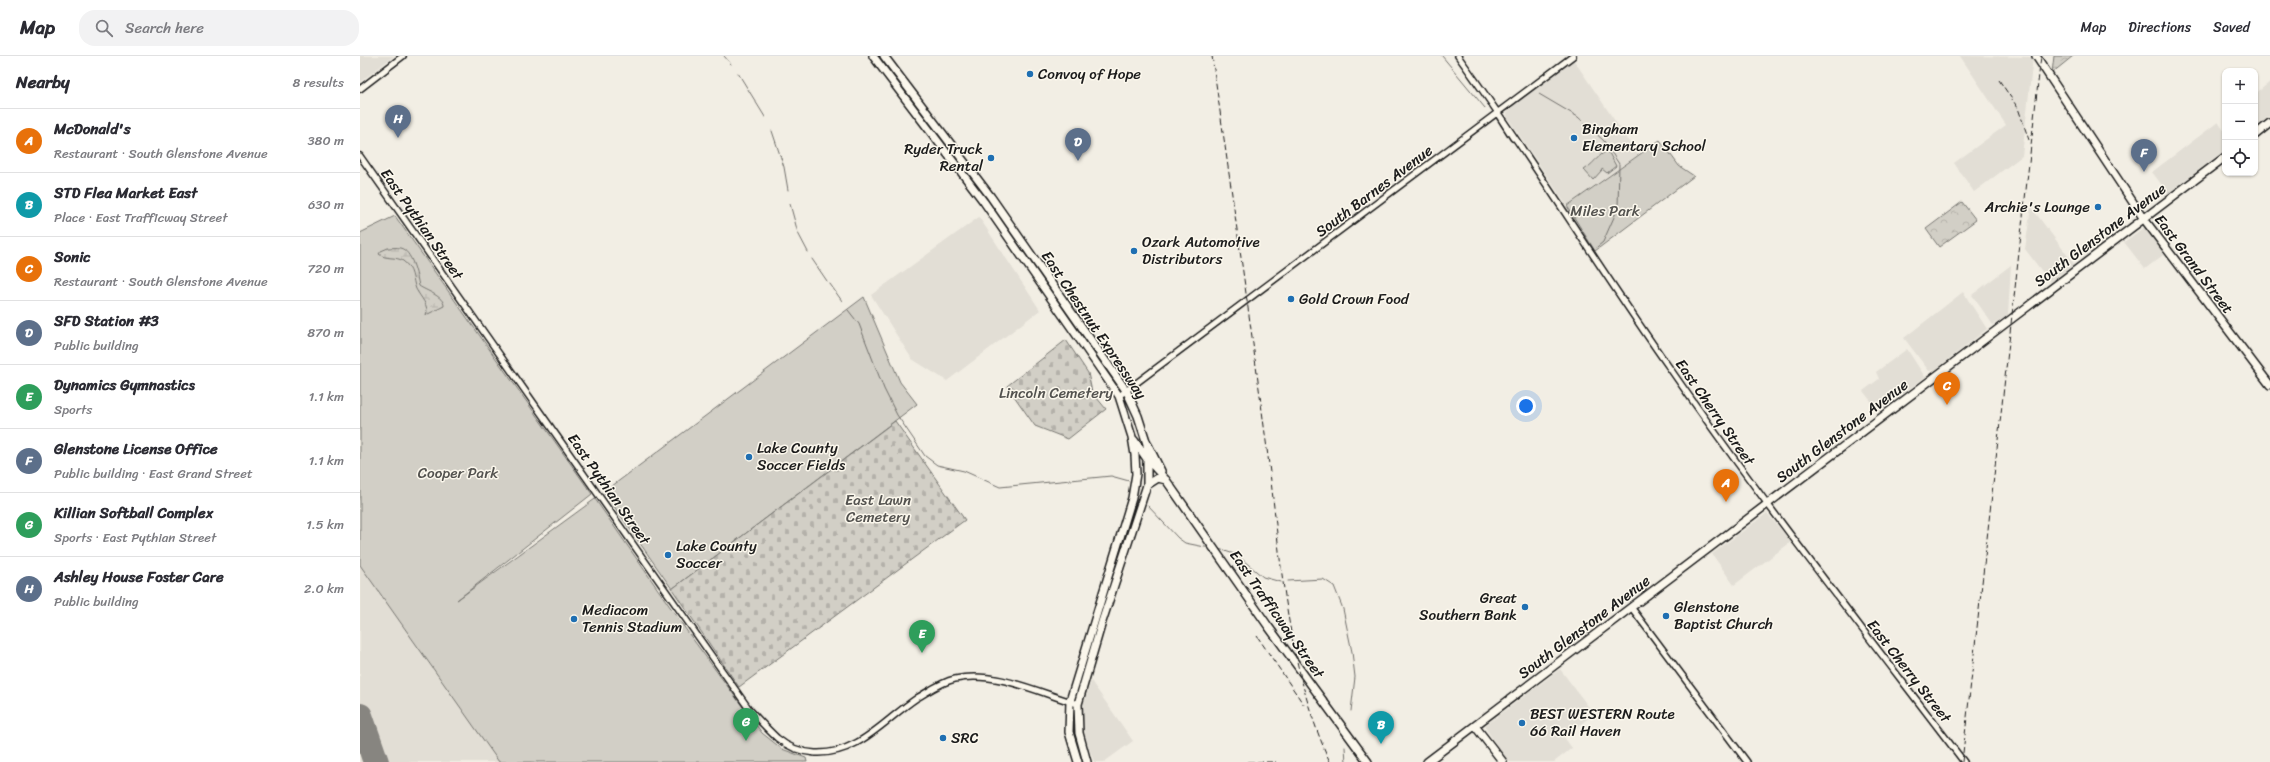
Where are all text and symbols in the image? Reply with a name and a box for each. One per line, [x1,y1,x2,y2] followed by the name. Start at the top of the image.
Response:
[79,10,359,46] search box
[20,11,55,44] text: Map
[125,15,204,41] text: Search here
[2080,15,2106,40] text: Map
[2128,15,2191,40] text: Directions
[2213,15,2250,40] text: Saved
[93,17,115,39] icon: search
[1038,61,1141,87] place label: Convoy of Hope
[16,67,70,97] text: Nearby
[2222,68,2258,176] map controls
[2222,68,2258,104] button: +
[1025,69,1035,79] marker: Convoy of Hope
[292,71,344,94] text: 8 results
[2222,104,2258,140] button: −
[385,105,411,138] pin: H
[54,116,131,142] text: McDonald's
[1582,116,1707,159] place label: Bingham Elementary School
[1065,128,1091,161] pin: D
[25,129,33,152] text: A
[307,129,344,152] text: 380 m
[1569,133,1579,143] marker: Bingham Elementary School
[904,136,984,179] place label: Ryder Truck Rental
[1310,138,1439,244] street label: South Barnes Avenue
[2131,139,2157,172] pin: F
[2222,140,2258,176] button: locate
[54,142,268,165] text: Restaurant · South Glenstone Avenue
[986,153,996,163] marker: Ryder Truck Rental
[374,163,471,286] street label: East Pythian Street
[2028,176,2172,294] street label: South Glenstone Avenue
[54,180,197,206] text: STD Flea Market East
[25,193,33,216] text: B
[308,193,344,216] text: 630 m
[1984,194,2090,220] place label: Archie's Lounge
[1570,198,1641,224] park label: Miles Park
[2093,202,2103,212] marker: Archie's Lounge
[54,206,228,229] text: Place · East Trafficway Street
[2148,208,2241,320] street label: East Grand Street
[1142,229,1260,272] place label: Ozark Automotive Distributors
[54,244,91,270] text: Sonic
[1034,245,1154,405] street label: East Chestnut Expressway
[1129,246,1139,256] marker: Ozark Automotive Distributors
[25,257,33,280] text: C
[307,257,344,280] text: 720 m
[54,270,268,293] text: Restaurant · South Glenstone Avenue
[1299,286,1410,312] place label: Gold Crown Food
[1286,294,1296,304] marker: Gold Crown Food
[54,308,159,334] text: SFD Station #3
[25,321,33,344] text: D
[307,321,344,344] text: 870 m
[54,334,139,357] text: Public building
[1668,353,1762,472] street label: East Cherry Street
[54,372,195,398] text: Dynamics Gymnastics
[1770,372,1914,490] street label: South Glenstone Avenue
[1934,372,1960,405] pin: C
[999,380,1113,406] park label: Lincoln Cemetery
[25,385,33,408] text: E
[309,385,344,408] text: 1.1 km
[1516,396,1536,416] your location
[54,398,92,421] text: Sports
[561,428,658,551] street label: East Pythian Street
[757,435,846,478] place label: Lake County Soccer Fields
[54,436,218,462] text: Glenstone License Office
[25,449,33,472] text: F
[309,449,344,472] text: 1.1 km
[744,452,754,462] marker: Lake County Soccer Fields
[418,460,499,486] park label: Cooper Park
[54,462,253,485] text: Public building · East Grand Street
[1713,469,1739,502] pin: A
[845,487,911,530] park label: East Lawn Cemetery
[54,500,213,526] text: Killian Softball Complex
[25,513,33,536] text: G
[306,513,344,536] text: 1.5 km
[54,526,216,549] text: Sports · East Pythian Street
[676,533,757,576] place label: Lake County Soccer
[1223,544,1332,685] street label: East Trafficway Street
[663,550,673,560] marker: Lake County Soccer
[54,564,224,590] text: Ashley House Foster Care
[1512,568,1656,686] street label: South Glenstone Avenue
[24,577,34,600] text: H
[304,577,344,600] text: 2.0 km
[1419,585,1517,628] place label: Great Southern Bank
[54,590,139,613] text: Public building
[1674,594,1773,637] place label: Glenstone Baptist Church
[582,597,682,640] place label: Mediacom Tennis Stadium
[1520,602,1530,612] marker: Great Southern Bank
[1661,611,1671,621] marker: Glenstone Baptist Church
[1860,613,1958,729] street label: East Cherry Street
[569,614,579,624] marker: Mediacom Tennis Stadium
[909,620,935,653] pin: E
[1530,701,1675,744] place label: BEST WESTERN Route 66 Rail Haven
[733,708,759,741] pin: G
[1368,711,1394,744] pin: B
[1517,718,1527,728] marker: BEST WESTERN Route 66 Rail Haven
[951,725,979,751] place label: SRC
[938,733,948,743] marker: SRC

